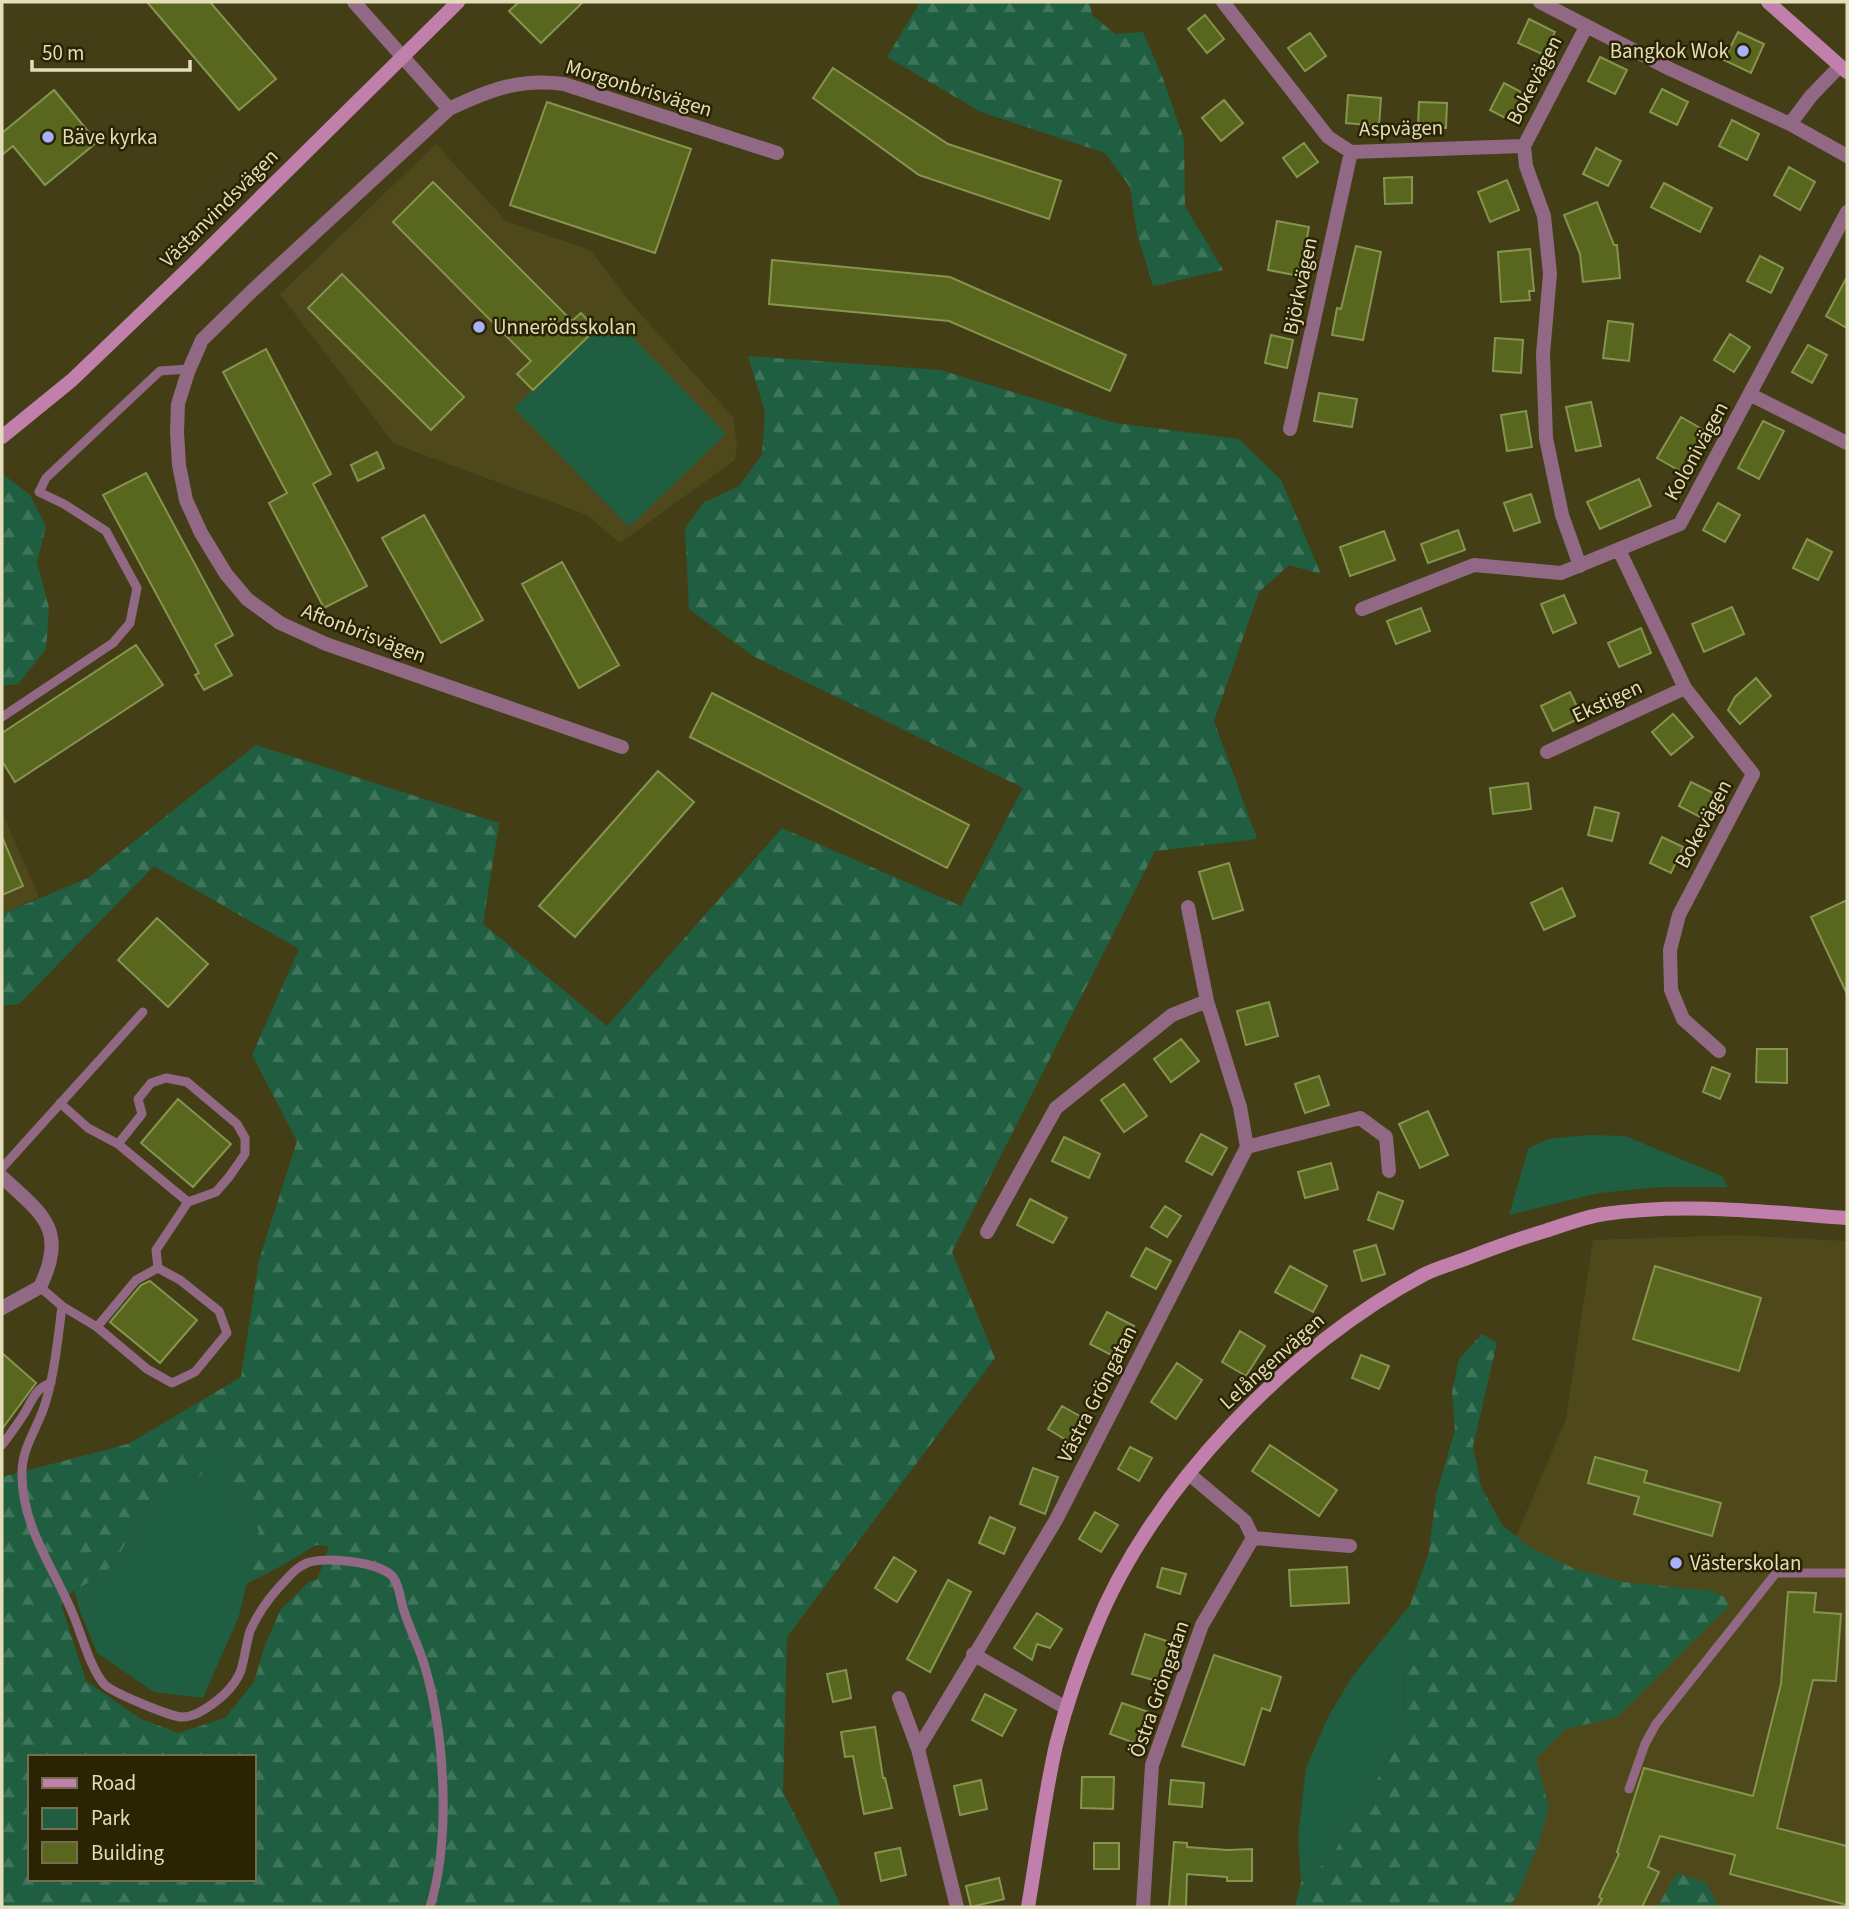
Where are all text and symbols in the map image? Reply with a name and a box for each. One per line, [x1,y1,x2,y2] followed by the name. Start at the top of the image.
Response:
[32,28,189,72] scale bar
[1499,30,1569,130] street label: Bokevägen
[1610,36,1730,66] place label: Bangkok Wok
[42,38,84,68] text: 50 m
[1735,43,1751,59] marker: Bangkok Wok
[562,51,716,125] street label: Morgonbrisvägen
[1359,112,1443,144] street label: Aspvägen
[62,122,158,152] place label: Bäve kyrka
[40,129,56,145] marker: Bäve kyrka
[153,142,285,274] street label: Västanvindsvägen
[1275,235,1325,337] street label: Björkvägen
[493,312,636,342] place label: Unnerödsskolan
[471,319,487,335] marker: Unnerödsskolan
[1656,396,1736,506] street label: Kolonivägen
[297,595,431,671] street label: Aftonbrisvägen
[1567,672,1647,730] street label: Ekstigen
[1667,774,1739,874] street label: Bokevägen
[1213,1306,1331,1416] street label: Lelångenvägen
[1050,1320,1144,1468] street label: Västra Gröngatan
[1690,1548,1801,1578] place label: Västerskolan
[1668,1555,1684,1571] marker: Västerskolan
[1122,1616,1196,1762] street label: Östra Gröngatan
[28,1755,256,1881] legend
[91,1768,136,1798] text: Road
[91,1803,131,1833] text: Park
[91,1838,165,1868] text: Building

